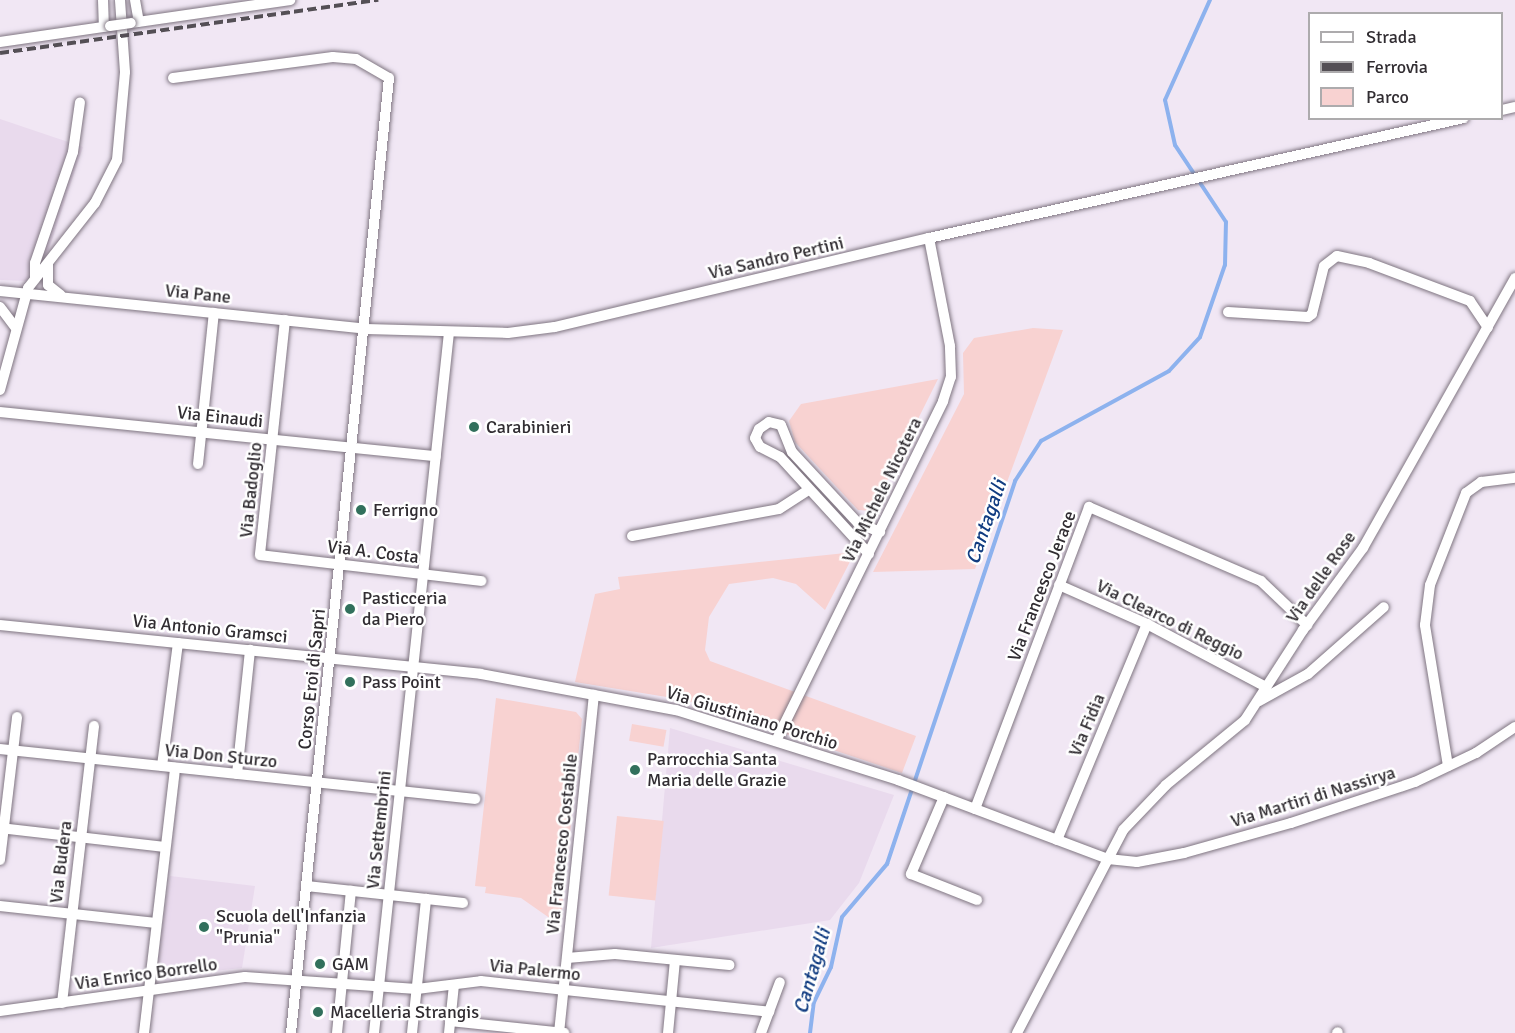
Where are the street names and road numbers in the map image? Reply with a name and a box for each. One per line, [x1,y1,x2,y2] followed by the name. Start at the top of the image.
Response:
[706,232,846,284] street label: Via Sandro Pertini
[164,280,232,308] street label: Via Pane
[176,402,264,432] street label: Via Einaudi
[838,414,926,566] street label: Via Michele Nicotera
[235,441,267,539] street label: Via Badoglio
[1003,508,1081,664] street label: Via Francesco Jerace
[1282,527,1360,627] street label: Via delle Rose
[326,536,420,568] street label: Via A. Costa
[1093,575,1247,665] street label: Via Clearco di Reggio
[294,608,330,750] street label: Corso Eroi di Sapri
[131,610,289,648] street label: Via Antonio Gramsci
[663,682,841,754] street label: Via Giustiniano Porchio
[1064,690,1110,760] street label: Via Fidia
[164,739,278,773] street label: Via Don Sturzo
[542,753,582,935] street label: Via Francesco Costabile
[1228,762,1398,832] street label: Via Martiri di Nassirya
[362,770,396,890] street label: Via Settembrini
[45,819,77,905] street label: Via Budera
[73,953,219,995] street label: Via Enrico Borrello
[488,954,582,986] street label: Via Palermo

